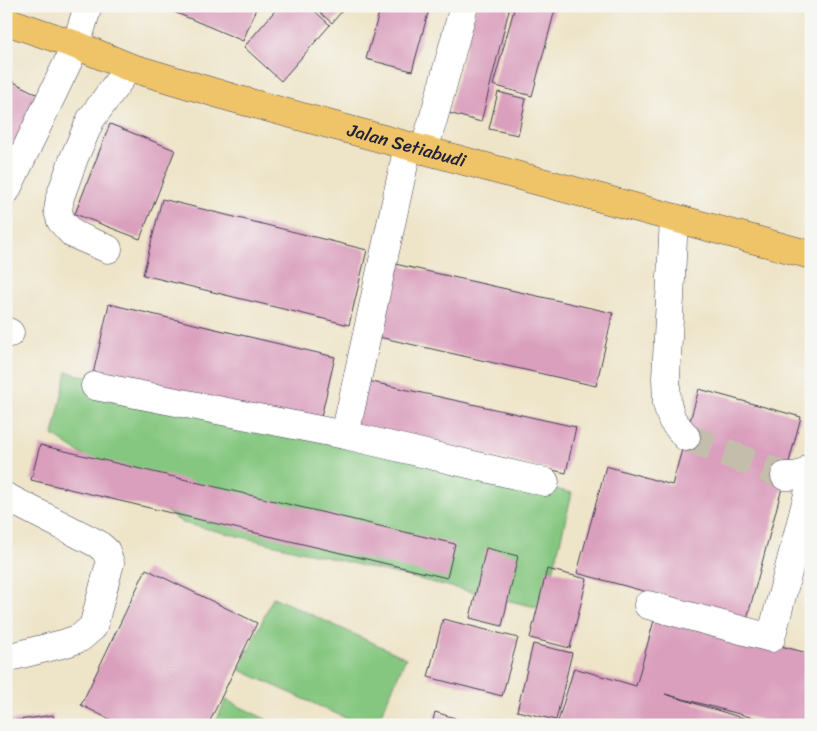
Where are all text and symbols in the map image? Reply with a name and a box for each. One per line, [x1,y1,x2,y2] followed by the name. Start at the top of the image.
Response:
[343,114,471,177] street label: Jalan Setiabudi

